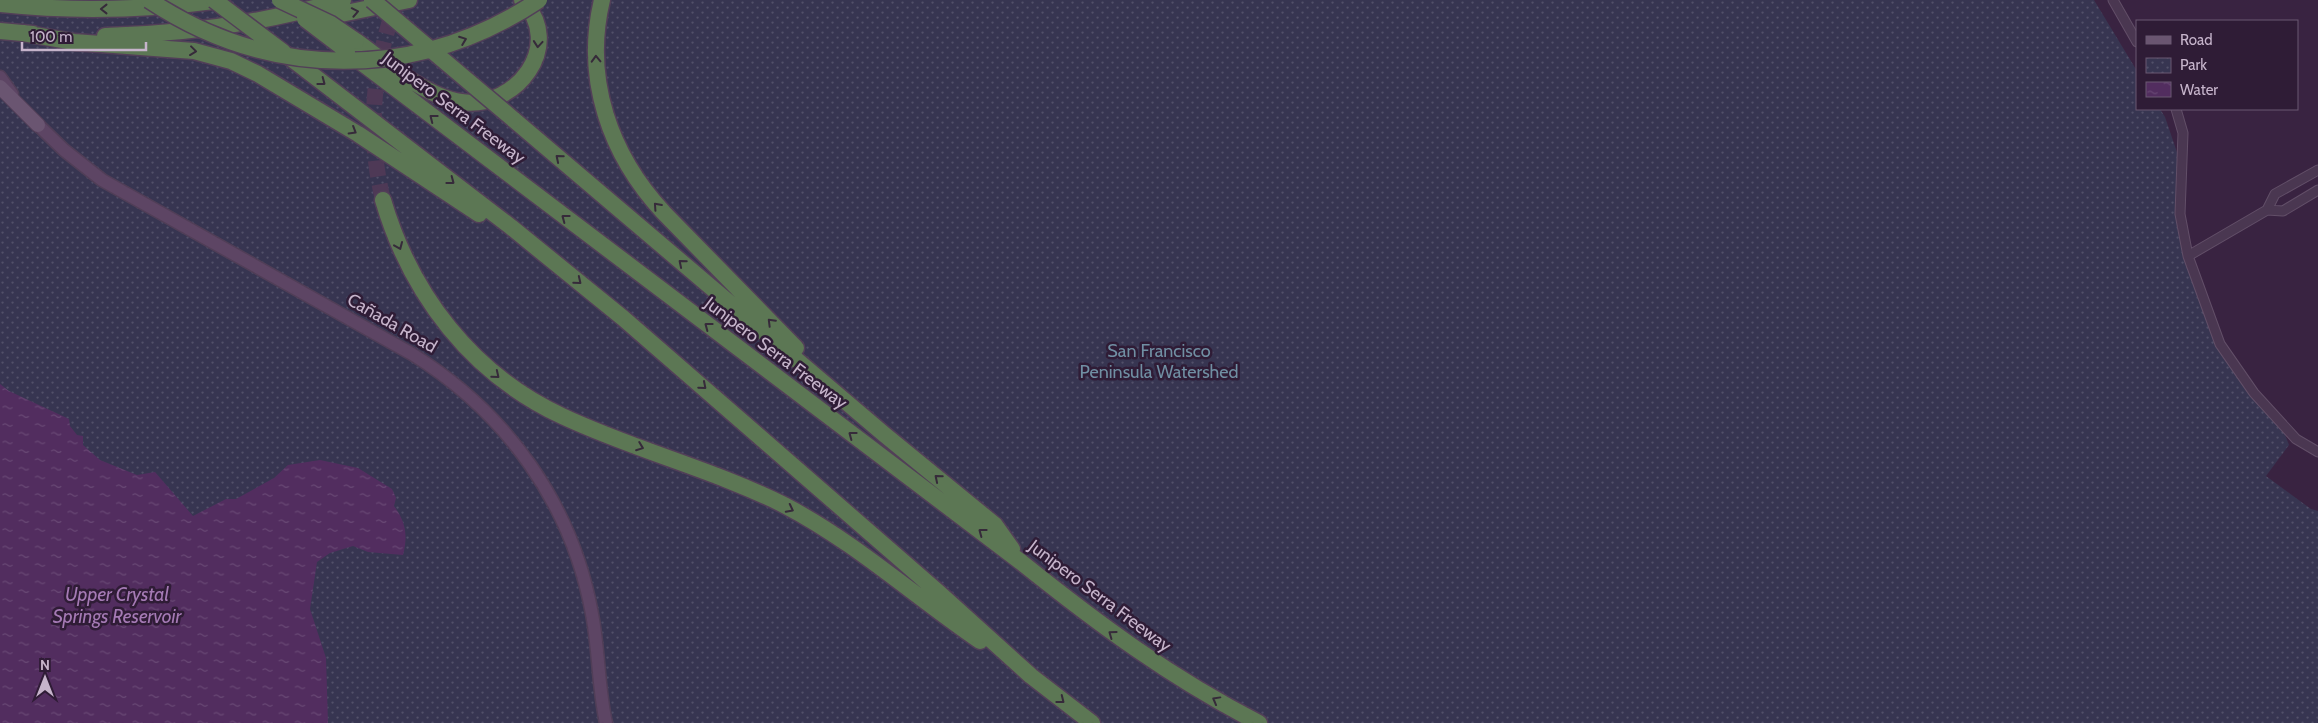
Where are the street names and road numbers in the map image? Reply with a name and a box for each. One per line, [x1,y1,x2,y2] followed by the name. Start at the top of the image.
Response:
[378,47,530,169] street label: Junipero Serra Freeway
[343,288,441,358] street label: Cañada Road
[700,292,852,414] street label: Junipero Serra Freeway
[1024,535,1176,657] street label: Junipero Serra Freeway

